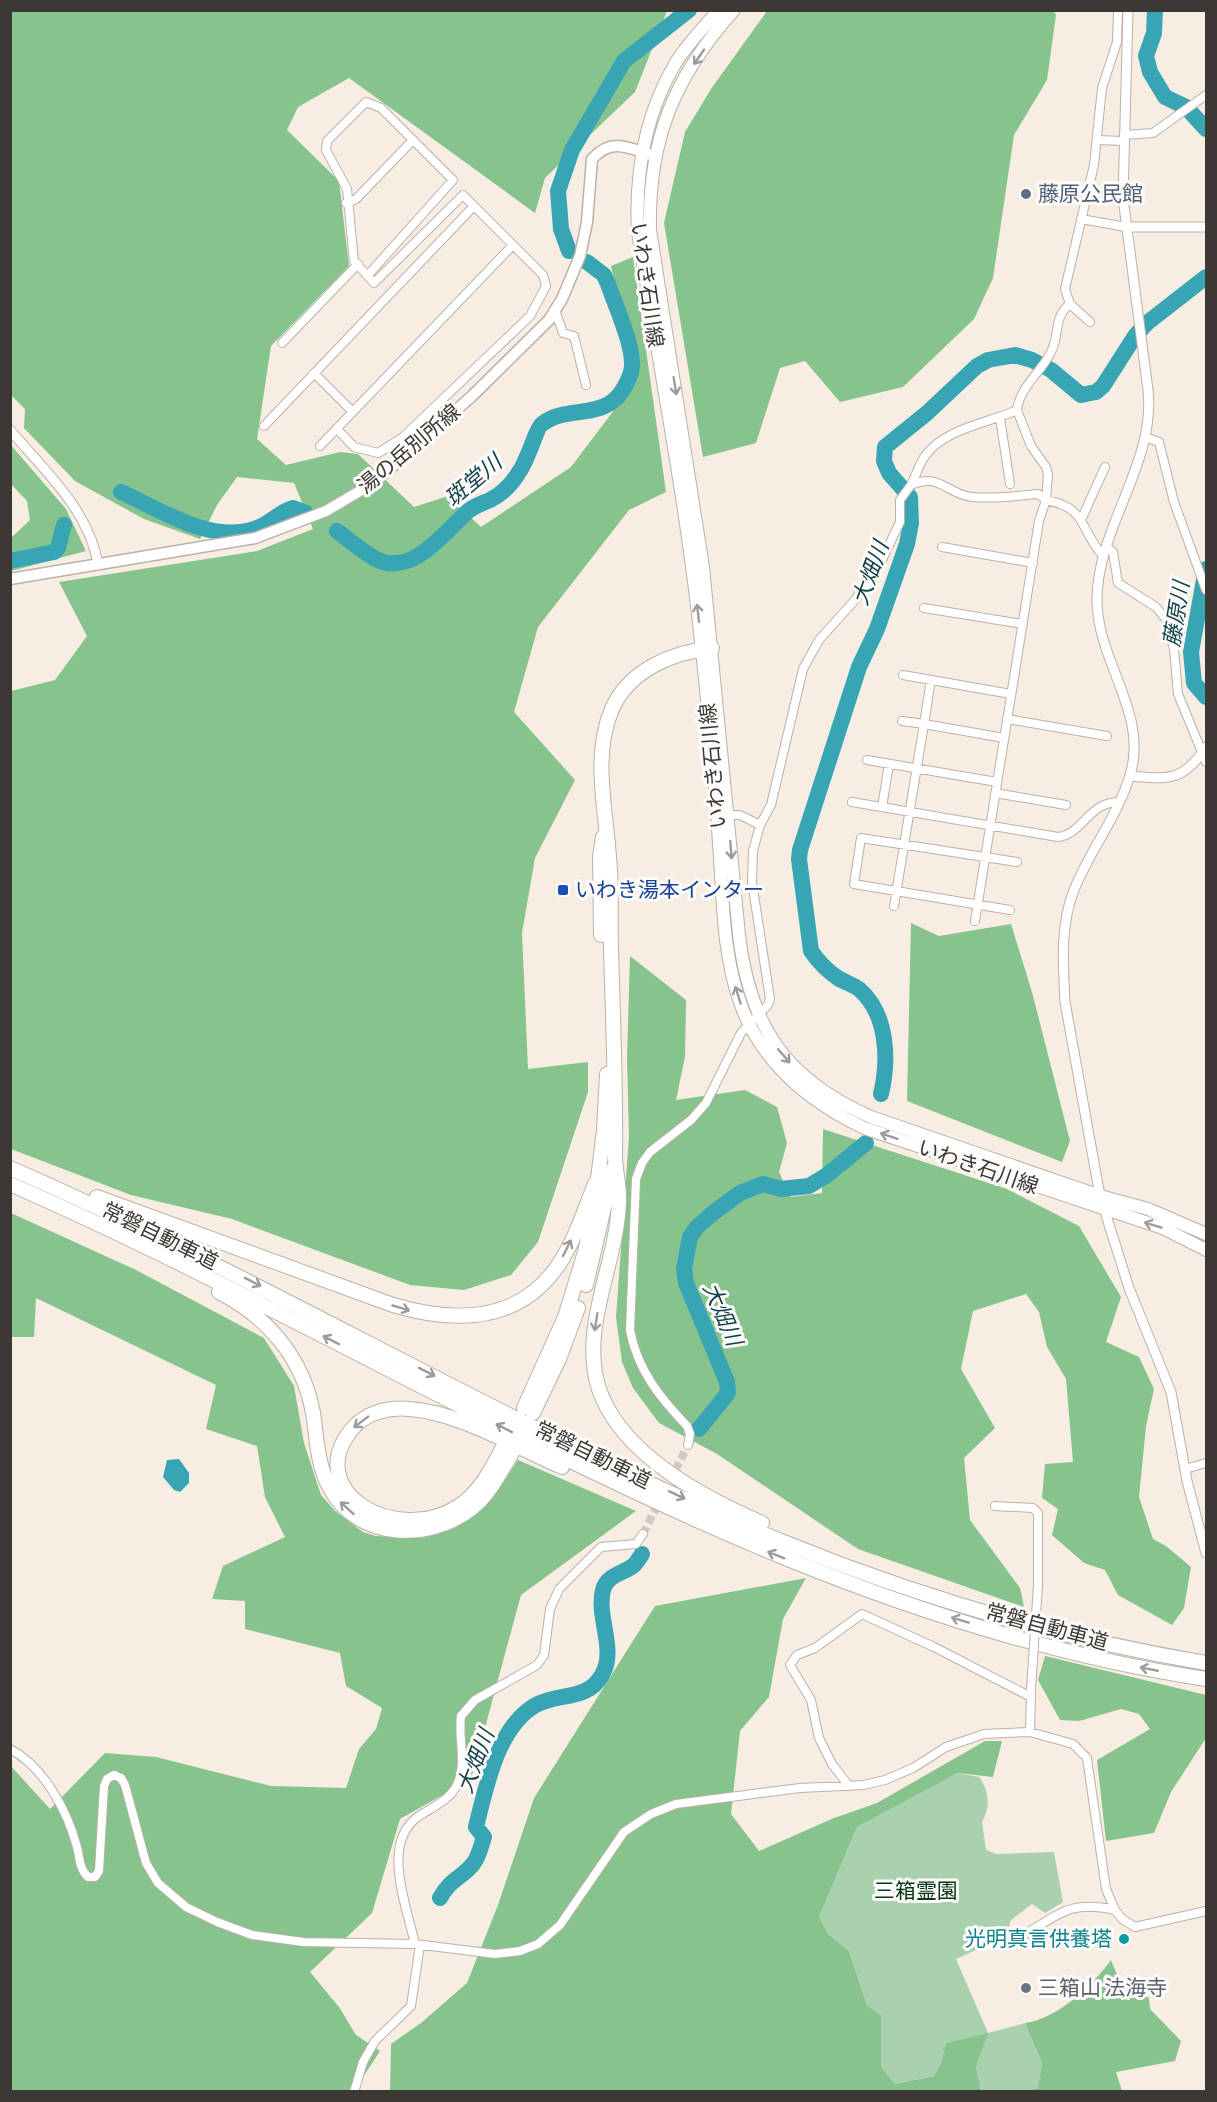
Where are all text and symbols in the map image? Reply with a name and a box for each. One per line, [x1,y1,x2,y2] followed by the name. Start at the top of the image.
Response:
[693,48,705,65] one-way arrow
[1038,182,1143,207] place label: 藤原公民館
[1019,187,1033,201] marker: 藤原公民館
[625,221,668,349] street label: いわき石川線
[669,376,680,395] one-way arrow
[353,399,466,499] street label: 湯の岳別所線
[440,448,509,513] water label: 斑堂川
[847,536,896,609] water label: 大畑川
[1159,578,1196,649] water label: 藤原川
[692,604,703,624] one-way arrow
[696,702,731,830] street label: いわき石川線
[726,840,737,860] one-way arrow
[575,878,764,903] place label: いわき湯本インター
[556,883,570,897] marker: いわき湯本インター
[732,986,743,1005] one-way arrow
[777,1048,791,1063] one-way arrow
[880,1130,899,1141] one-way arrow
[914,1135,1041,1200] street label: いわき石川線
[98,1198,222,1275] street label: 常磐自動車道
[1144,1219,1163,1230] one-way arrow
[561,1240,573,1257] one-way arrow
[244,1277,262,1289] one-way arrow
[696,1279,748,1352] water label: 大畑川
[391,1303,410,1314] one-way arrow
[591,1311,602,1331] one-way arrow
[322,1333,340,1345] one-way arrow
[417,1366,435,1378] one-way arrow
[354,1416,370,1428] one-way arrow
[531,1417,655,1494] street label: 常磐自動車道
[496,1422,514,1434] one-way arrow
[667,1490,685,1502] one-way arrow
[339,1501,354,1515] one-way arrow
[768,1549,786,1560] one-way arrow
[983,1599,1111,1656] street label: 常磐自動車道
[951,1614,970,1625] one-way arrow
[1140,1663,1159,1674] one-way arrow
[452,1724,502,1797] water label: 大畑川
[874,1879,958,1904] park label: 三箱霊園
[965,1927,1112,1952] place label: 光明真言供養塔
[1117,1932,1131,1946] marker: 光明真言供養塔
[1038,1976,1167,2001] place label: 三箱山 法海寺
[1019,1981,1033,1995] marker: 三箱山 法海寺

